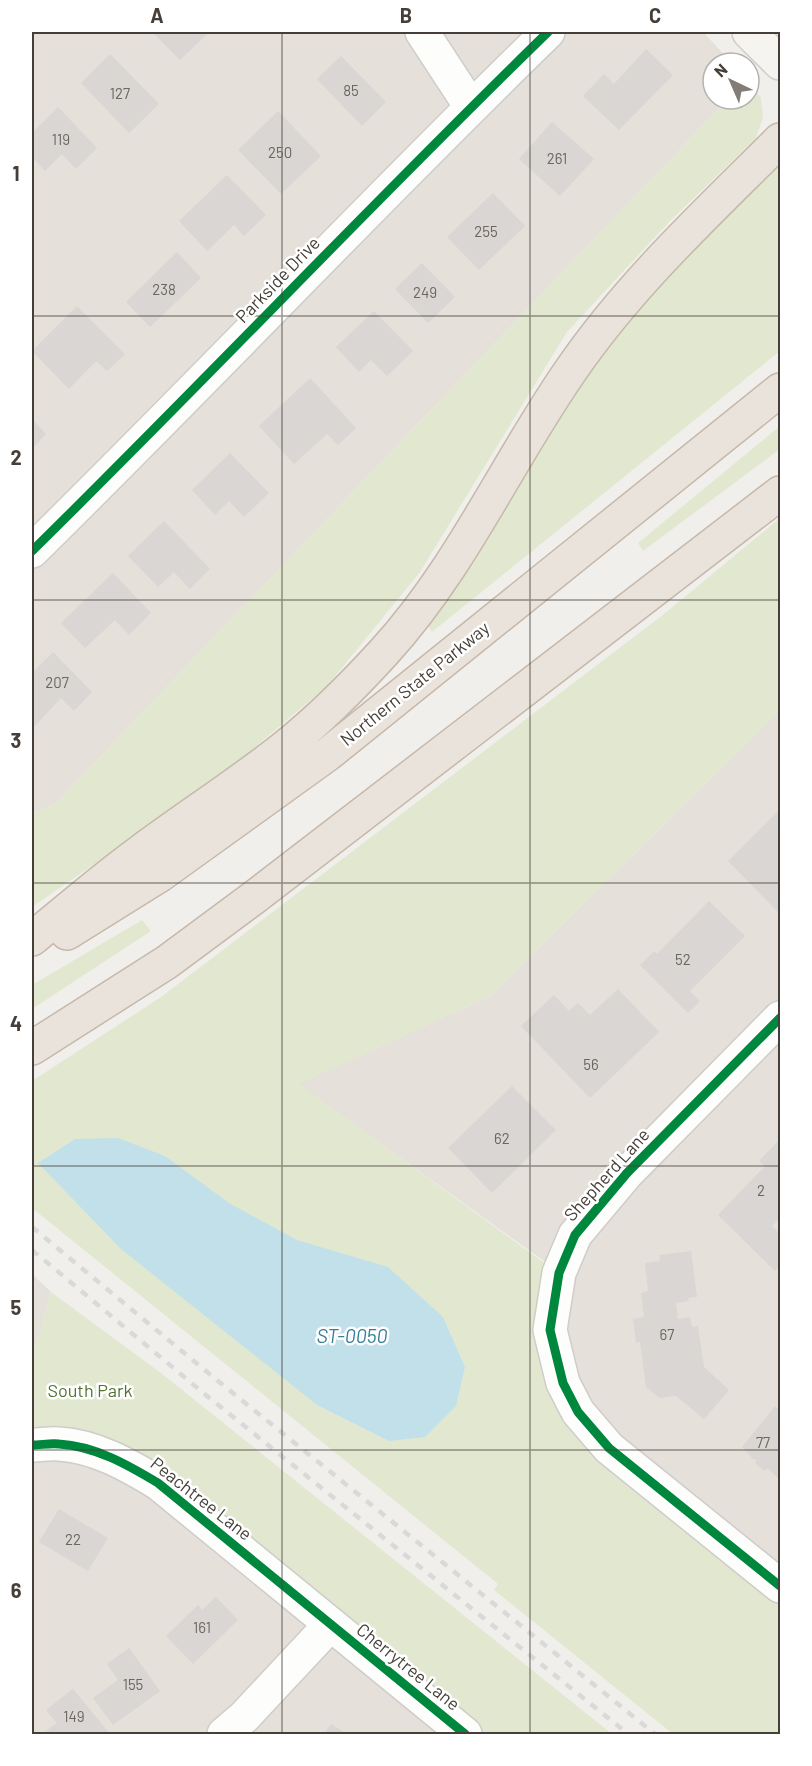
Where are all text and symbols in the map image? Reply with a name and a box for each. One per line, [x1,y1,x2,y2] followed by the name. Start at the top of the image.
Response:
[150,3,164,27] text: A
[400,3,412,27] text: B
[649,3,661,27] text: C
[701,51,761,111] north arrow
[710,59,731,80] text: N
[343,81,359,99] house number: 85
[110,84,130,102] house number: 127
[52,130,70,148] house number: 119
[268,143,292,161] house number: 250
[547,149,567,167] house number: 261
[12,161,20,185] text: 1
[474,222,498,240] house number: 255
[231,231,324,327] street label: Parkside Drive
[152,280,176,298] house number: 238
[413,283,437,301] house number: 249
[10,445,22,469] text: 2
[335,616,493,750] street label: Northern State Parkway
[45,673,69,691] house number: 207
[11,728,21,752] text: 3
[675,950,691,968] house number: 52
[10,1011,22,1035] text: 4
[583,1055,599,1073] house number: 56
[559,1123,654,1225] street label: Shepherd Lane
[494,1129,510,1147] house number: 62
[757,1181,765,1199] house number: 2
[11,1295,22,1319] text: 5
[316,1323,388,1347] water label: ST-0050
[660,1325,674,1343] house number: 67
[47,1379,133,1401] park label: South Park
[756,1433,770,1451] house number: 77
[147,1452,257,1545] street label: Peachtree Lane
[65,1530,81,1548] house number: 22
[11,1578,22,1602] text: 6
[193,1618,211,1636] house number: 161
[353,1618,465,1715] street label: Cherrytree Lane
[123,1675,143,1693] house number: 155
[63,1707,85,1725] house number: 149

